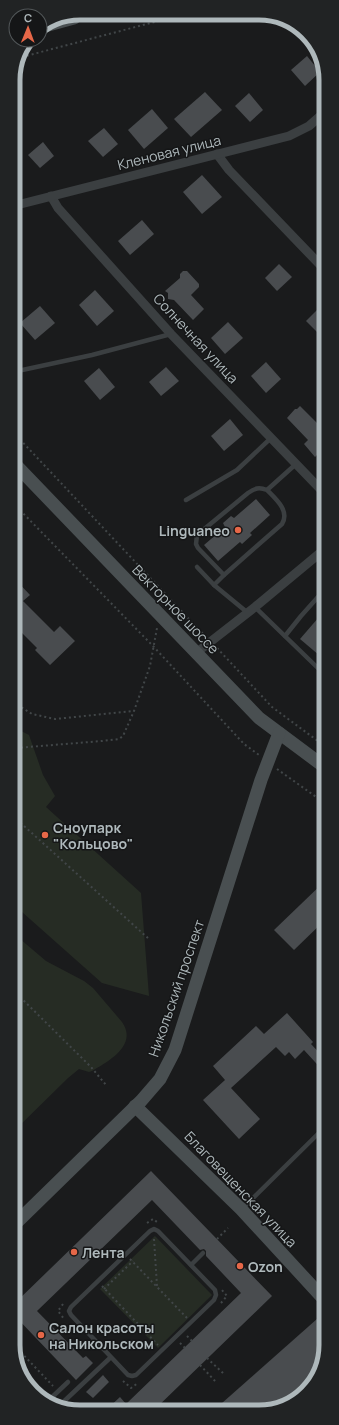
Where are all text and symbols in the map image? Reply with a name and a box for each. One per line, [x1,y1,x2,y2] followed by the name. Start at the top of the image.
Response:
[8,8,48,48] north arrow
[24,10,32,25] text: С
[115,130,223,174] street label: Кленовая улица
[149,289,243,387] street label: Солнечная улица
[159,521,230,540] place label: Linguaneo
[233,525,243,535] marker: Linguaneo
[128,560,224,658] street label: Векторное шоссе
[53,818,133,853] place label: Сноупарк "Кольцово"
[40,830,50,840] marker: Сноупарк "Кольцово"
[144,917,208,1059] street label: Никольский проспект
[181,1127,301,1251] street label: Благовещенская улица
[82,1243,125,1262] place label: Лента
[69,1247,79,1257] marker: Лента
[248,1257,283,1276] place label: Ozon
[235,1261,245,1271] marker: Ozon
[49,1318,154,1353] place label: Салон красоты на Никольском
[36,1330,46,1340] marker: Салон красоты на Никольском

